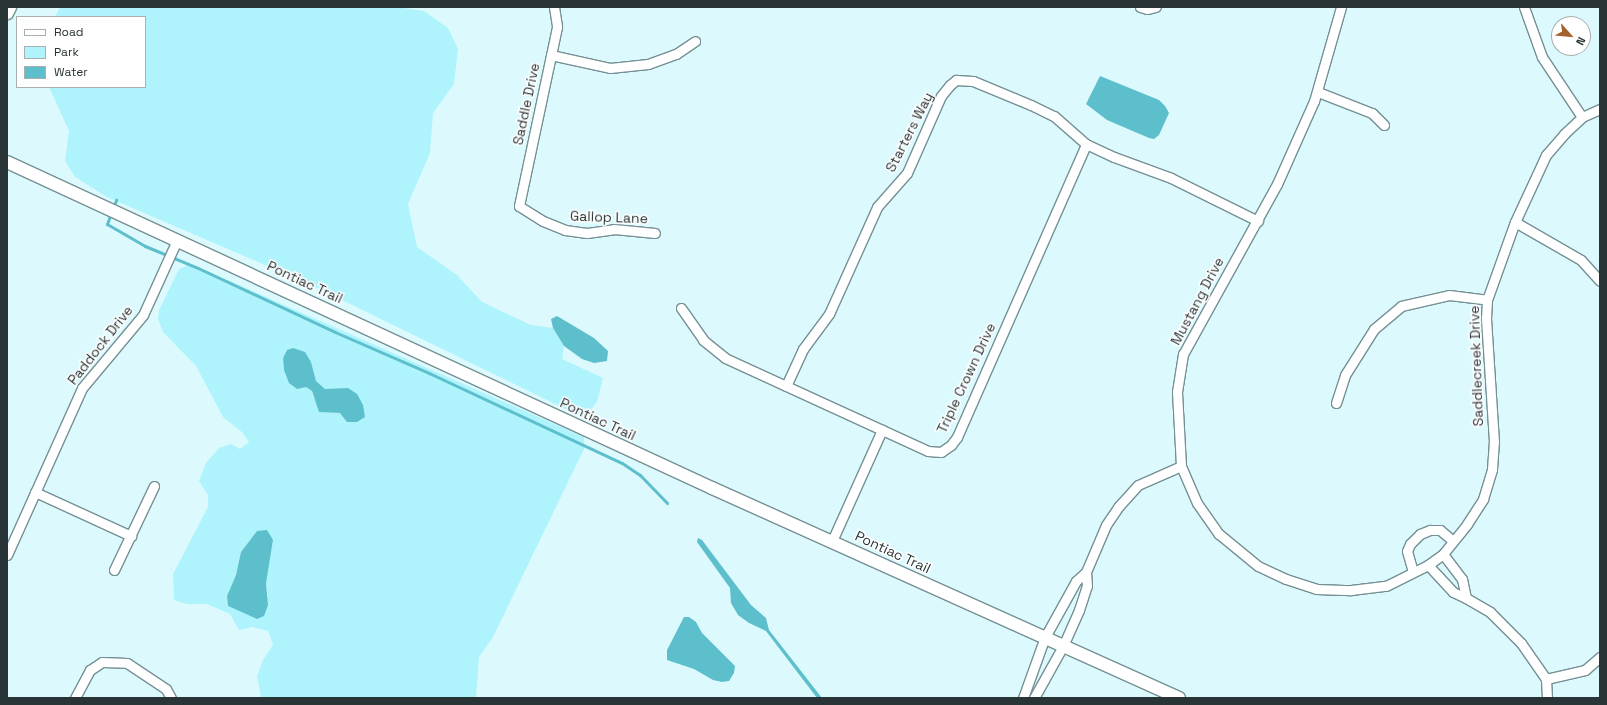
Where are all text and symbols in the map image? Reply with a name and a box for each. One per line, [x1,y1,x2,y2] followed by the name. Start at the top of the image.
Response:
[16,16,146,88] legend
[1551,16,1591,56] north arrow
[54,24,83,40] text: Road
[1573,35,1589,47] text: N
[54,44,79,60] text: Park
[509,61,543,147] street label: Saddle Drive
[54,64,88,80] text: Water
[882,89,936,175] street label: Starters Way
[570,207,648,227] street label: Gallop Lane
[1167,254,1227,348] street label: Mustang Drive
[264,257,346,307] street label: Pontiac Trail
[64,302,136,388] street label: Paddock Drive
[1465,305,1487,427] street label: Saddlecreek Drive
[933,320,999,436] street label: Triple Crown Drive
[557,394,639,444] street label: Pontiac Trail
[852,527,934,577] street label: Pontiac Trail

